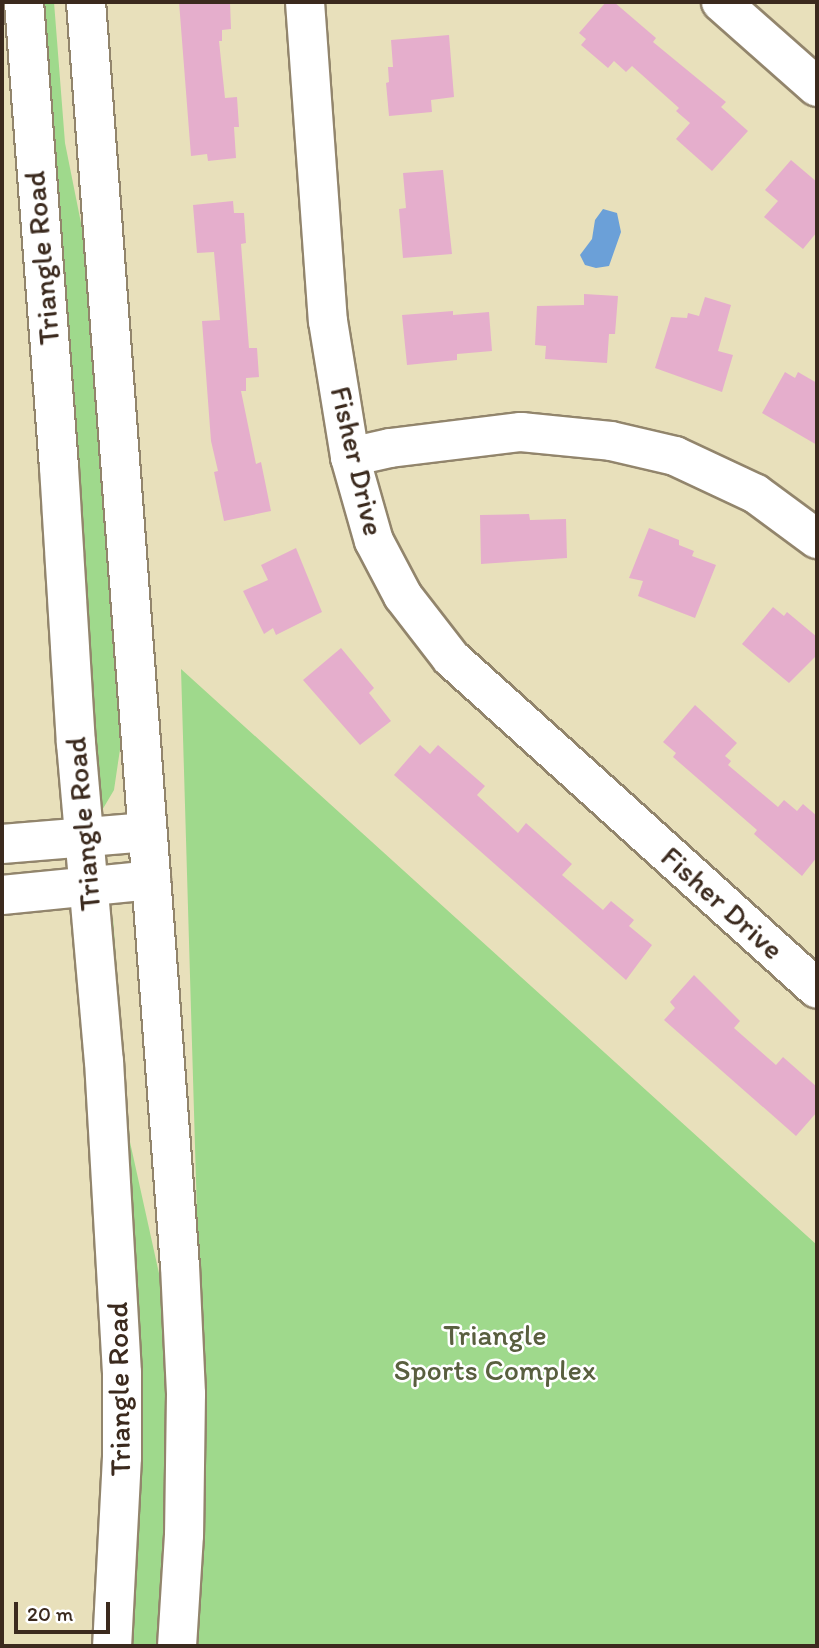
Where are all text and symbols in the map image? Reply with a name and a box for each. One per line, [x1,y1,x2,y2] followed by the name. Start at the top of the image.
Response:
[16,169,68,347] street label: Triangle Road
[322,383,392,539] street label: Fisher Drive
[57,735,109,913] street label: Triangle Road
[653,839,791,967] street label: Fisher Drive
[99,1301,139,1477] street label: Triangle Road
[393,1317,597,1388] park label: Triangle Sports Complex
[18,1588,114,1632] scale bar
[27,1601,73,1626] text: 20 m

